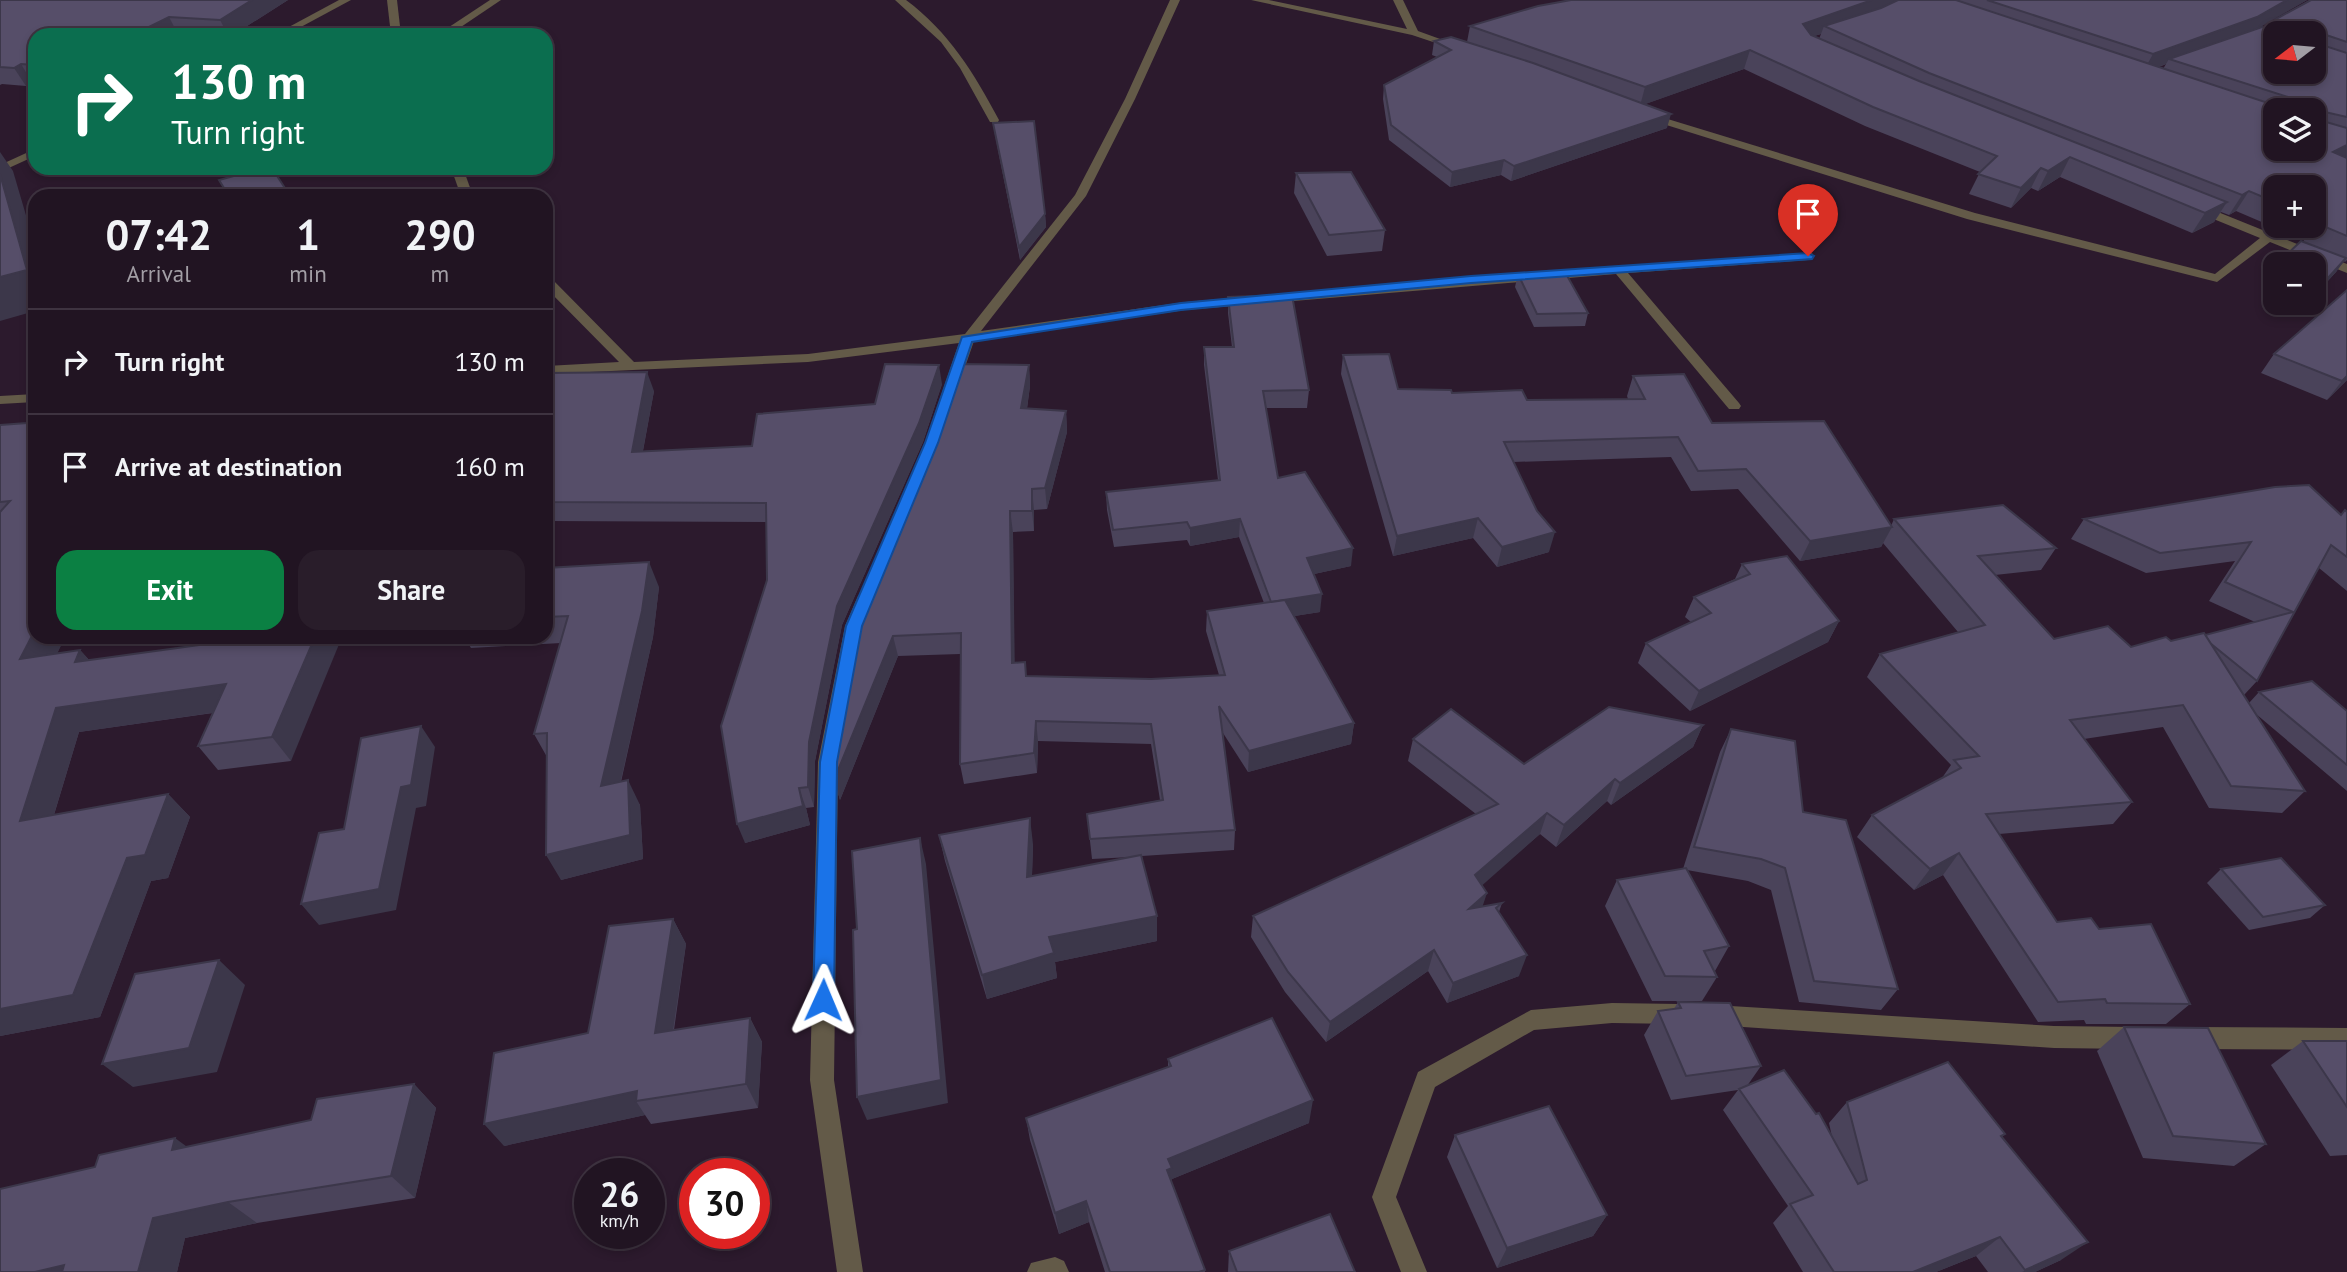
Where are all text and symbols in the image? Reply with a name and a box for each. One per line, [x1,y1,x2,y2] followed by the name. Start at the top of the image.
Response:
[2263,21,2326,84] north arrow
[2263,21,2326,315] map controls
[171,49,306,113] text: 130 m
[56,56,147,147] icon: right
[2263,98,2326,161] button: layers
[171,111,305,153] text: Turn right
[2263,175,2326,238] button: +
[1778,184,1838,256] pin
[1789,195,1827,233] icon: arrive
[105,207,212,262] text: 07:42
[296,207,320,262] text: 1
[404,207,476,262] text: 290
[2263,252,2326,315] button: −
[126,259,191,288] text: Arrival
[289,259,327,288] text: min
[431,259,449,288] text: m
[56,343,94,381] icon: right
[115,345,224,378] text: Turn right
[454,345,525,378] text: 130 m
[56,448,94,486] icon: arrive
[115,450,342,483] text: Arrive at destination
[454,450,525,483] text: 160 m
[56,550,284,630] button: Exit
[298,550,525,630] button: Share
[786,963,860,1037] position arrow
[679,1158,770,1249] speed limit sign: 30
[600,1171,639,1217] text: 26
[600,1209,639,1232] text: km/h

